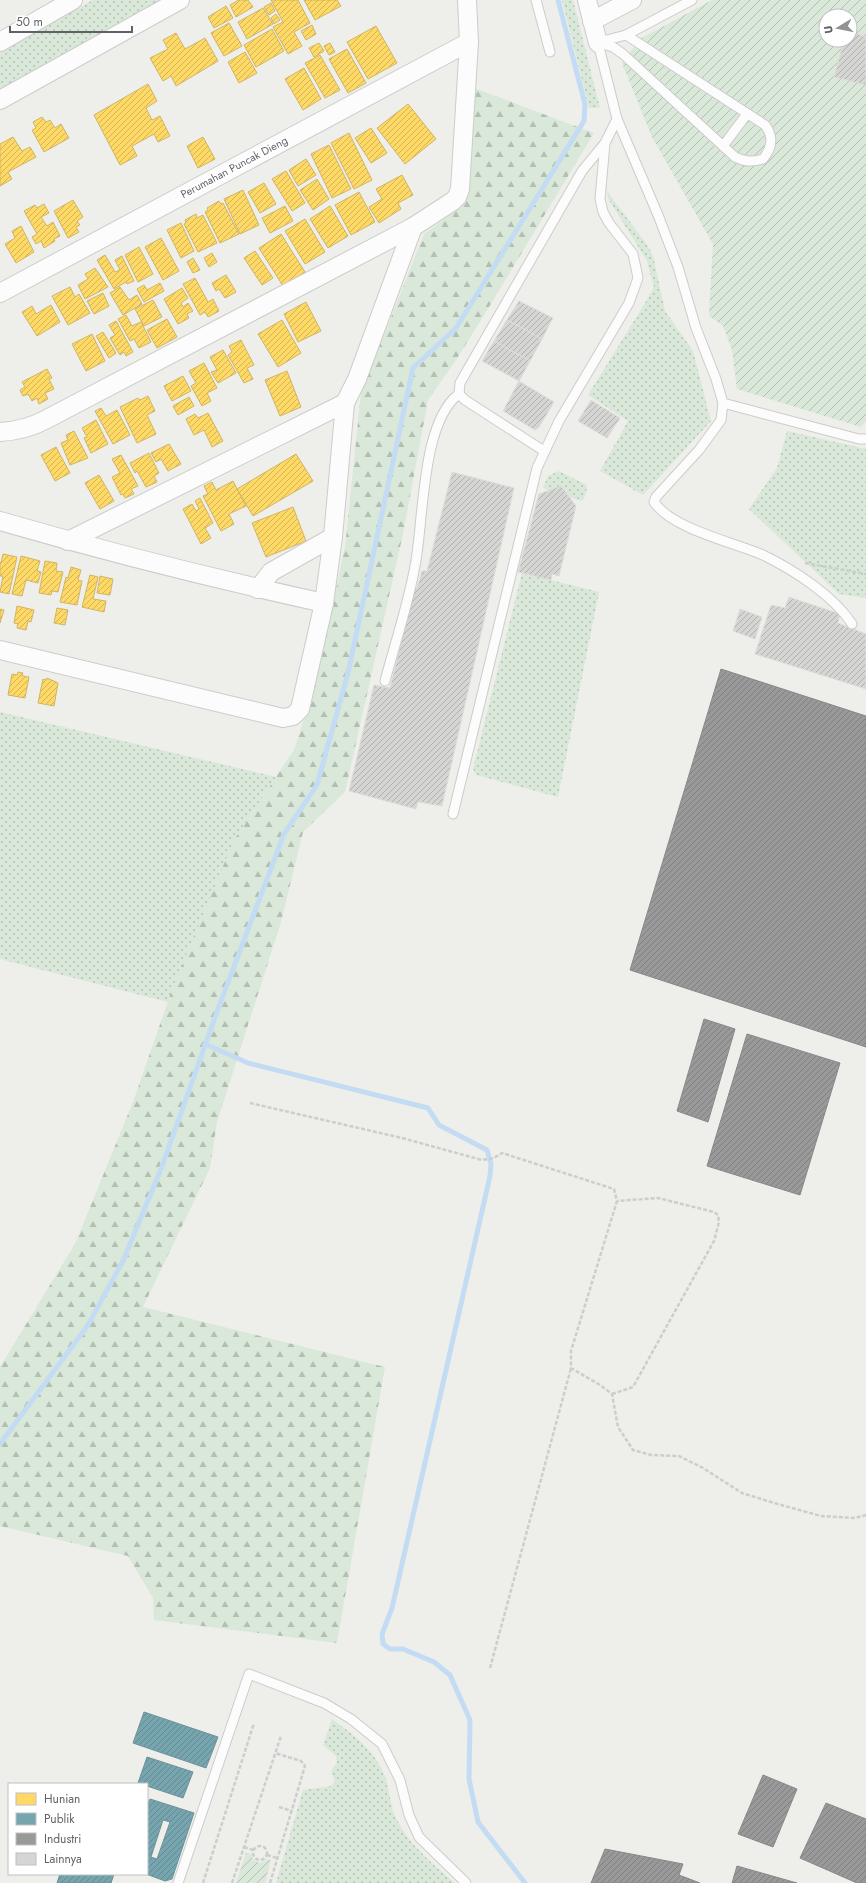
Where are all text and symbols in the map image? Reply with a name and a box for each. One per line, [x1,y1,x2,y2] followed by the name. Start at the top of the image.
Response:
[10,8,132,34] scale bar
[818,8,858,48] north arrow
[16,13,43,31] text: 50 m
[820,25,837,35] text: U
[178,132,290,202] street label: Perumahan Puncak Dieng
[8,1783,148,1875] legend
[44,1790,80,1808] text: Hunian
[44,1810,75,1828] text: Publik
[44,1830,81,1848] text: Industri
[44,1850,82,1868] text: Lainnya

